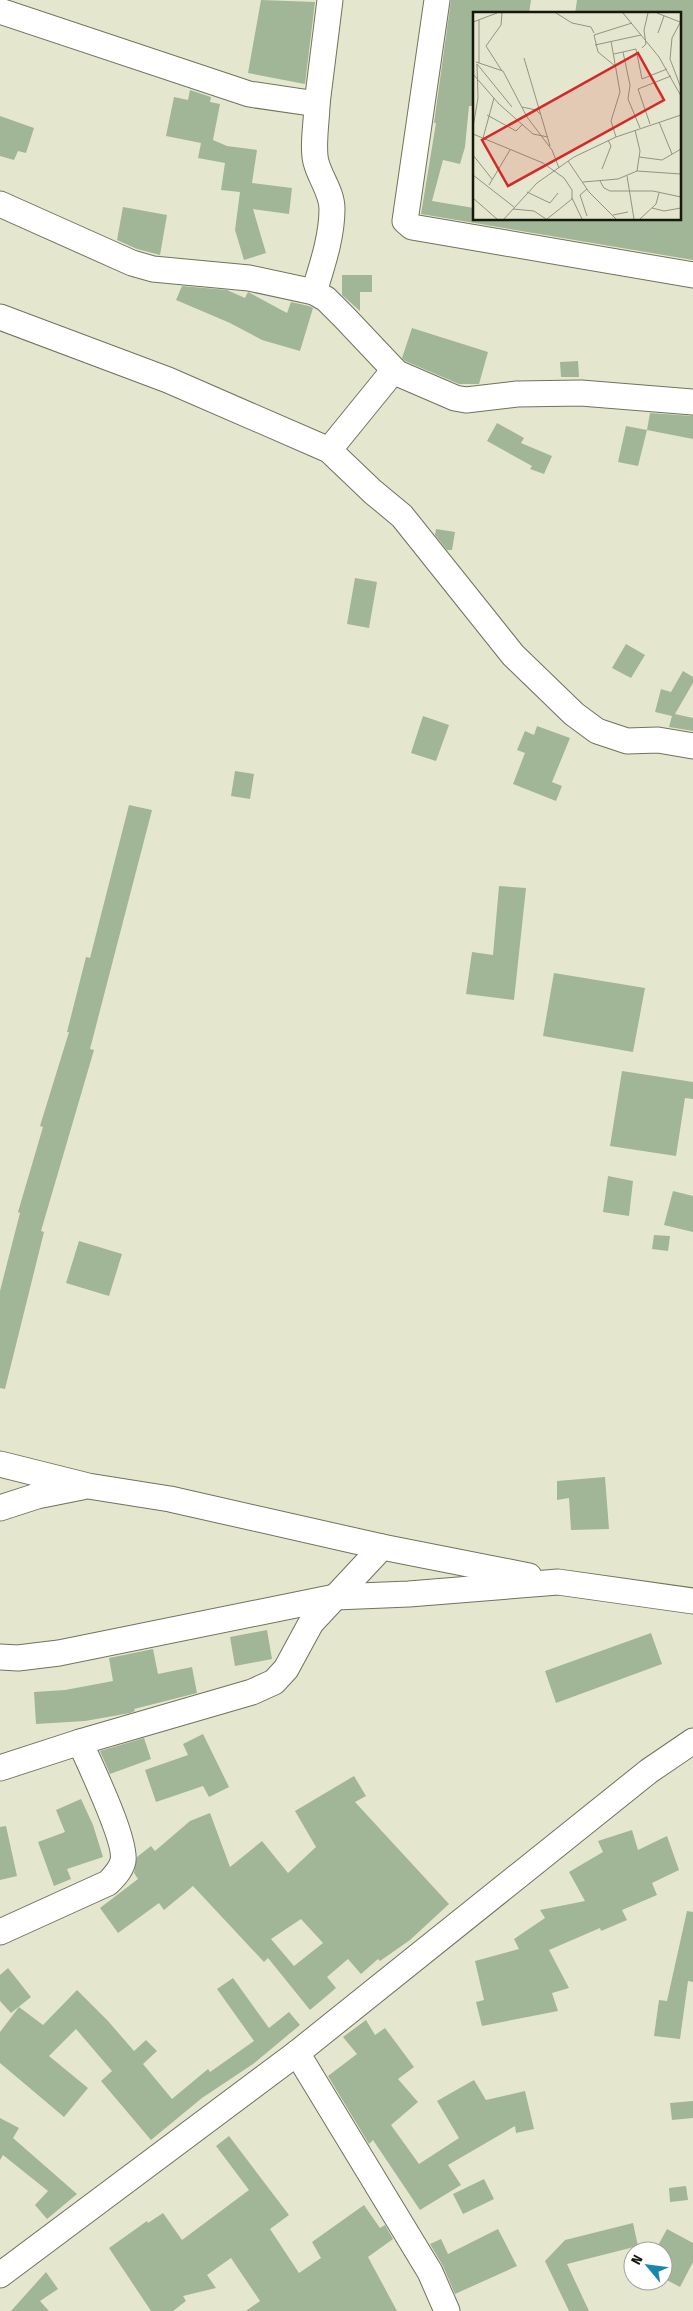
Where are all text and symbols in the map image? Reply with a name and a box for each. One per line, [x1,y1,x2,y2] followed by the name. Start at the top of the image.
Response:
[473,12,680,220] inset map
[623,2241,673,2291] north arrow
[628,2252,647,2268] text: N

